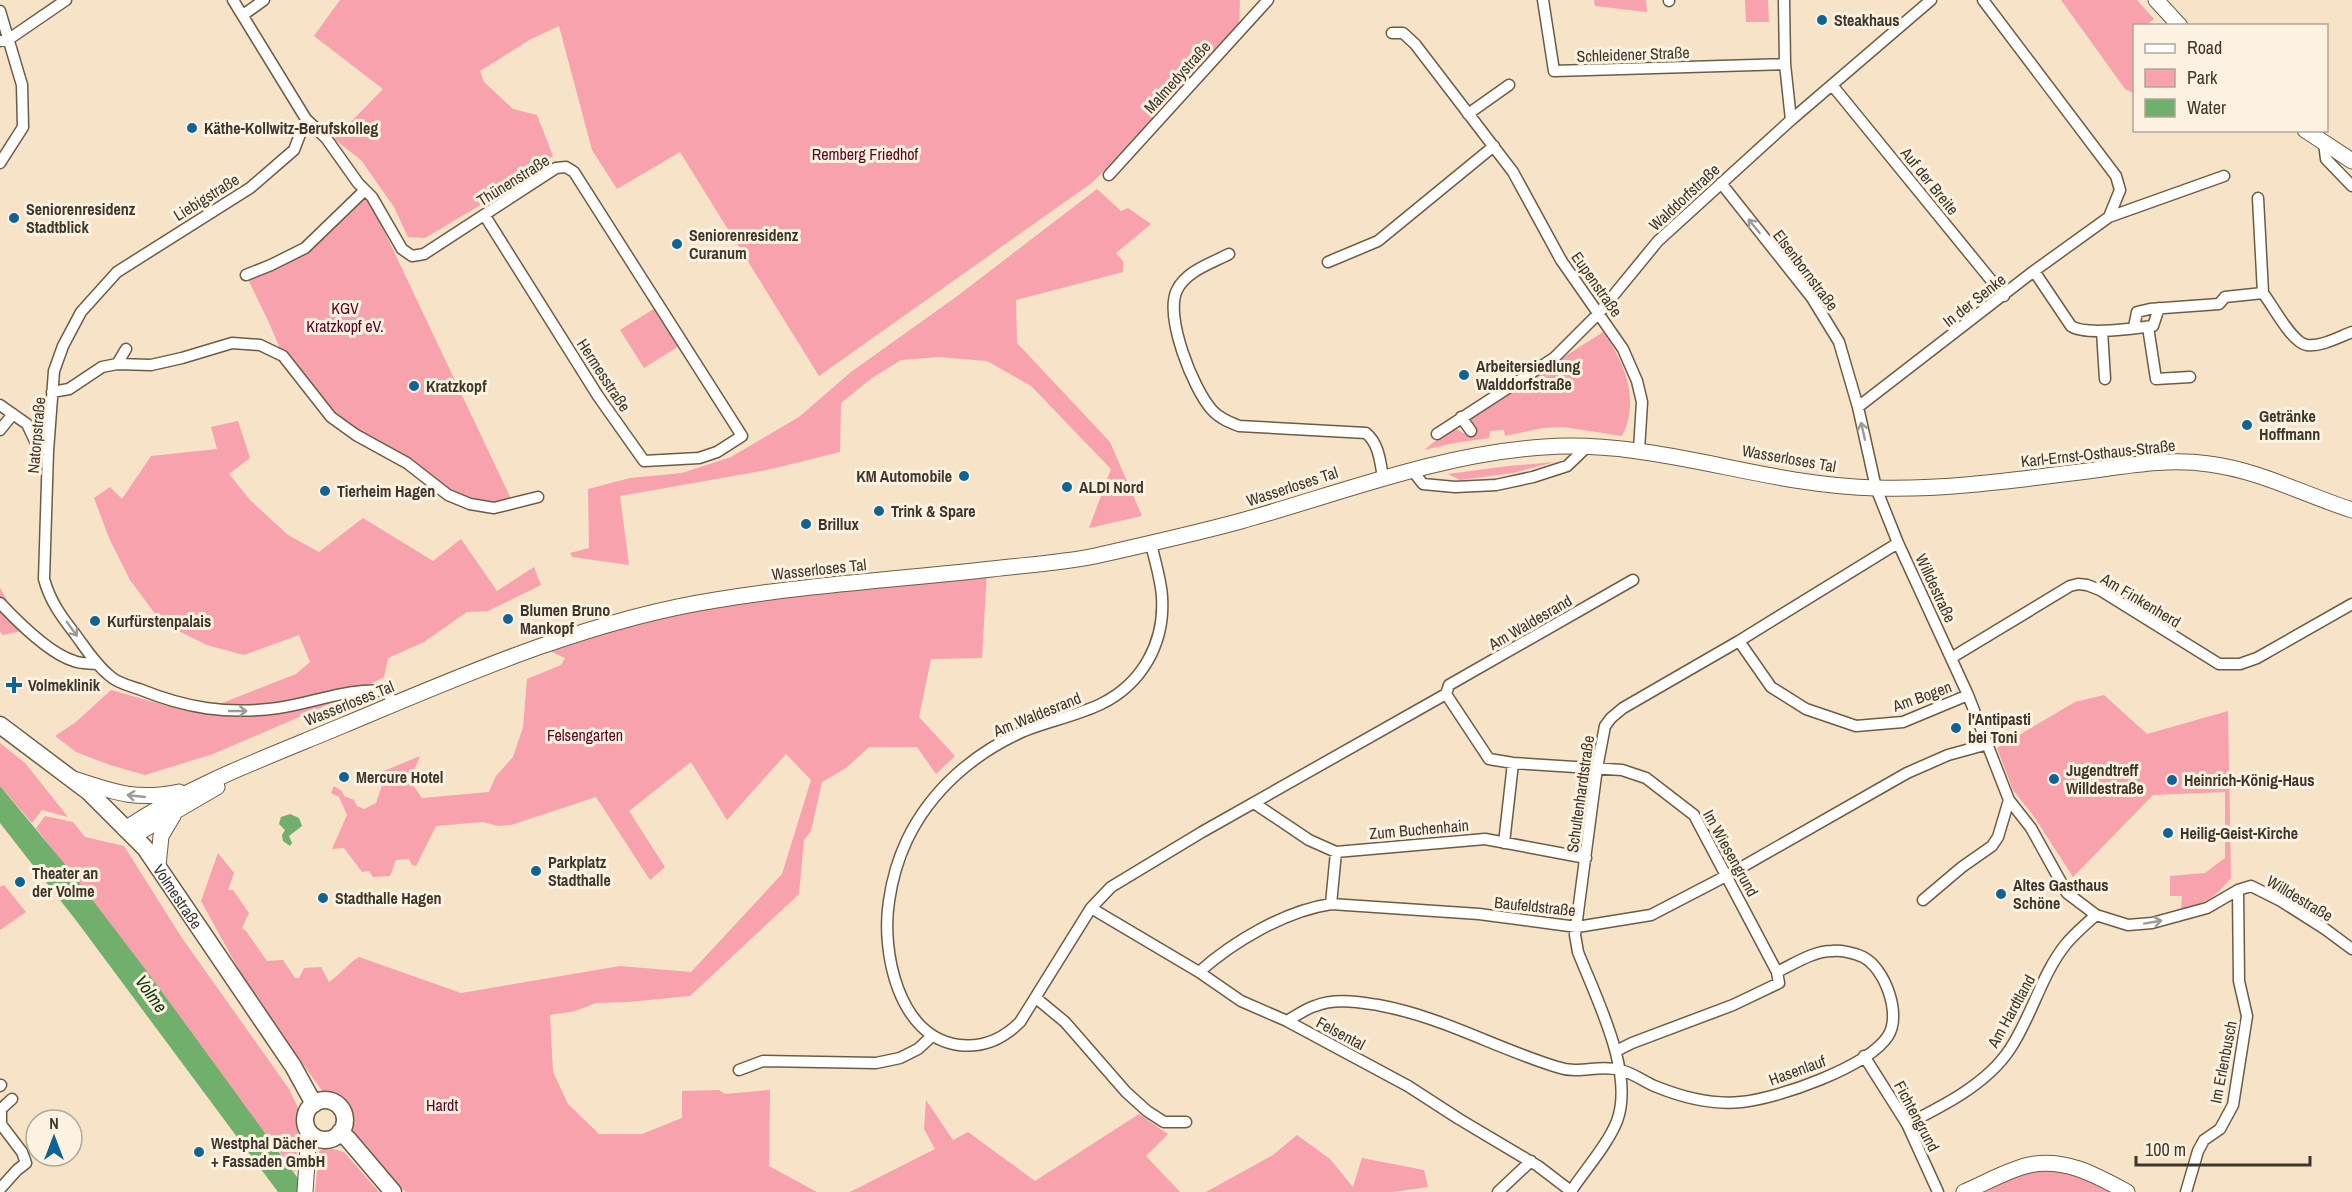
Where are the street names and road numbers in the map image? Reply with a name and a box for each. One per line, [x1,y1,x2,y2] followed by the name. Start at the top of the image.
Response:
[1139,36,1215,118] street label: Malmedystraße
[1576,41,1690,67] street label: Schleidener Straße
[1895,142,1964,219] street label: Auf der Breite
[473,149,553,211] street label: Thünenstraße
[1644,159,1724,235] street label: Walddorfstraße
[169,168,243,226] street label: Liebigstraße
[1768,225,1844,315] street label: Elsenbornstraße
[1566,247,1628,321] street label: Eupenstraße
[1938,268,2010,332] street label: In der Senke
[572,334,636,416] street label: Hermesstraße
[22,396,50,474] street label: Natorpstraße
[2020,434,2176,472] street label: Karl-Ernst-Osthaus-Straße
[1740,439,1838,477] street label: Wasserloses Tal
[1243,461,1341,511] street label: Wasserloses Tal
[1910,550,1962,626] street label: Willdestraße
[771,553,868,585] street label: Wasserloses Tal
[2096,567,2185,633] street label: Am Finkenherd
[1483,589,1576,655] street label: Am Waldesrand
[301,675,397,731] street label: Wasserloses Tal
[1889,675,1955,717] street label: Am Bogen
[989,686,1084,742] street label: Am Waldesrand
[1561,734,1599,854] street label: Schultenhardtstraße
[1698,806,1764,900] street label: Im Wiesengrund
[1368,814,1470,844] street label: Zum Buchenhain
[148,860,208,933] street label: Volmestraße
[2263,870,2337,926] street label: Willdestraße
[1493,891,1577,921] street label: Baufeldstraße
[1981,971,2040,1052] street label: Am Hardtland
[1313,1011,1369,1055] street label: Felsental
[2204,1019,2242,1105] street label: Im Erlenbusch
[1765,1049,1829,1090] street label: Hasenlauf
[1889,1077,1945,1155] street label: Fichtengrund

